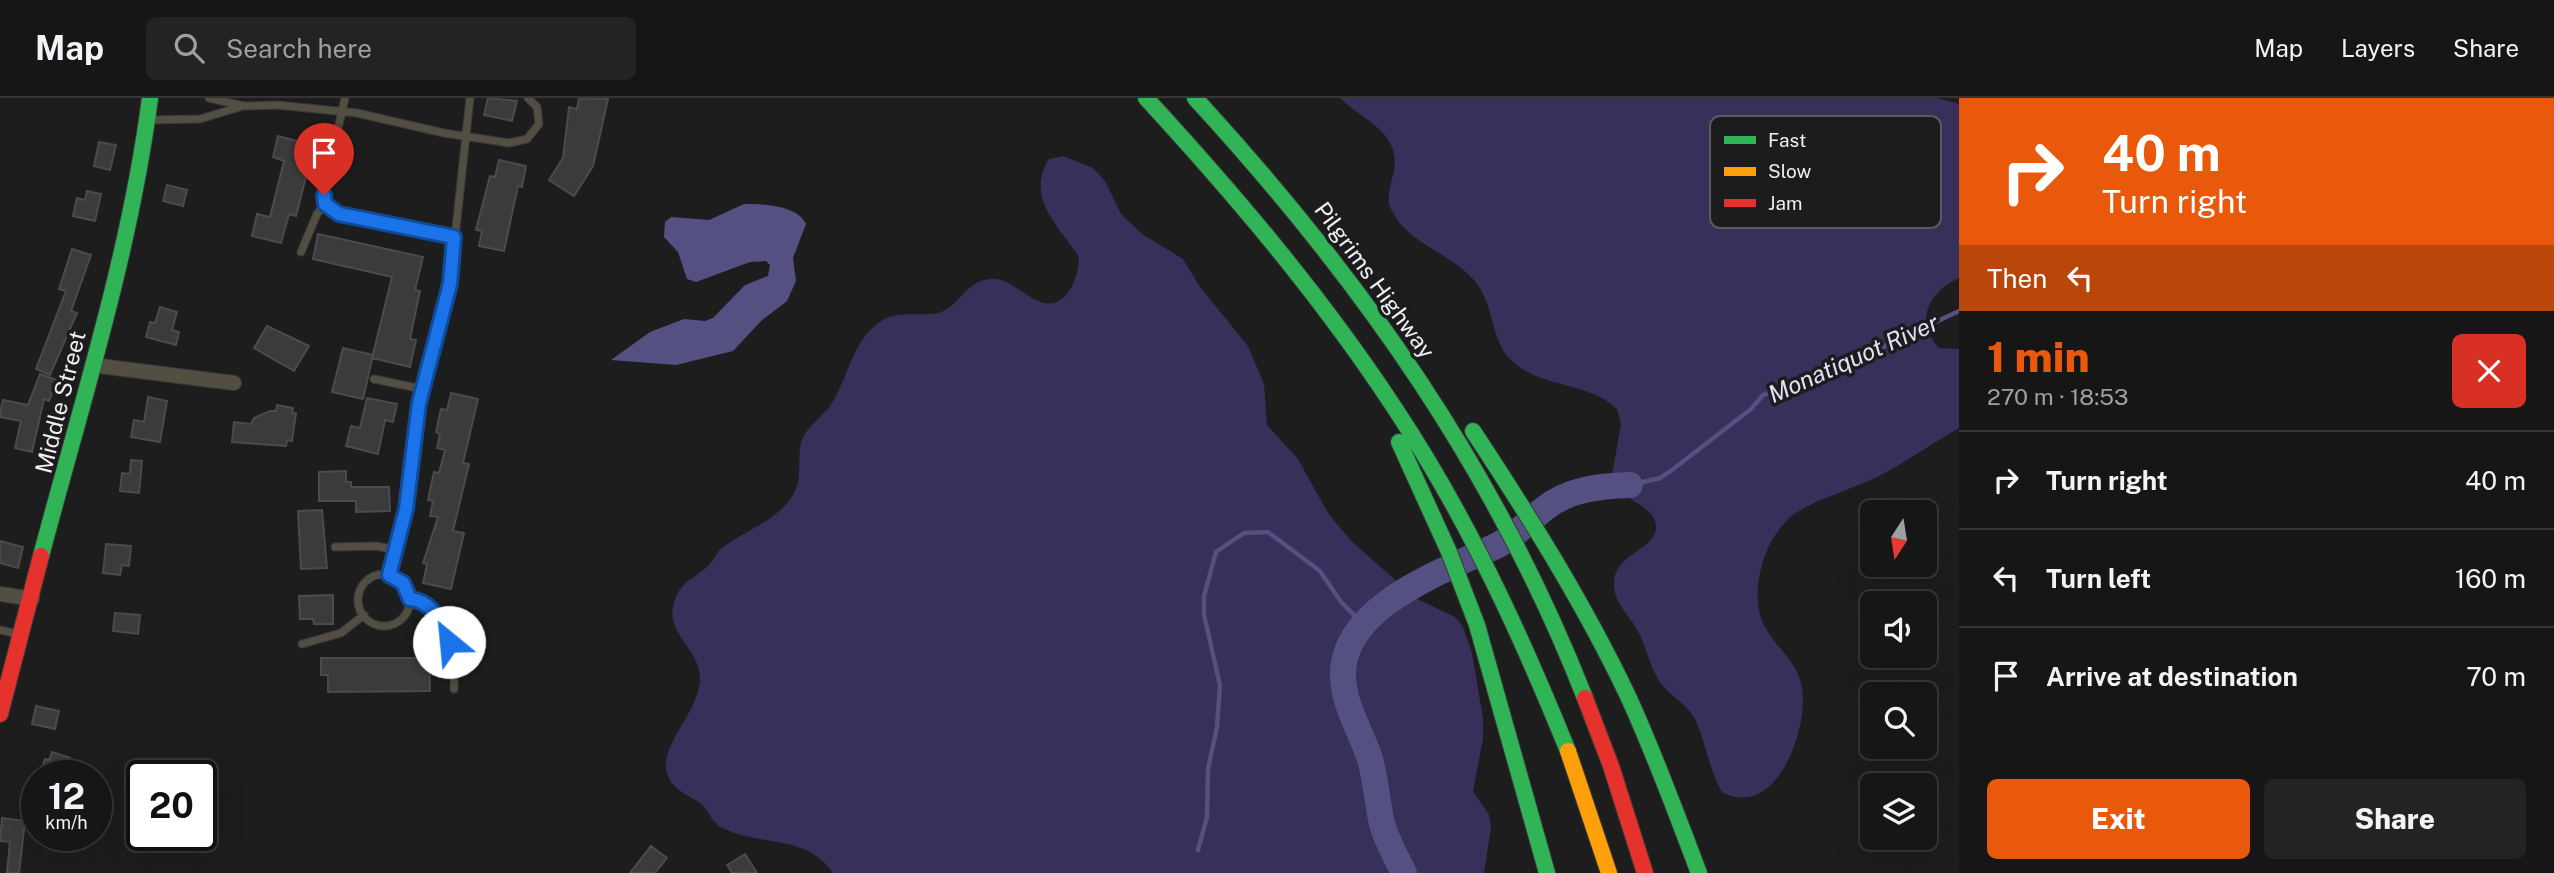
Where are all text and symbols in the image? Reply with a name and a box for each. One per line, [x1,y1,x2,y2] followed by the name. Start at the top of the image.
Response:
[146,17,636,80] search box
[35,29,104,67] text: Map
[170,29,208,67] icon: search
[226,33,372,64] text: Search here
[2254,34,2303,62] text: Map
[2341,34,2415,62] text: Layers
[2453,34,2519,62] text: Share
[1710,116,1941,228] legend
[294,123,354,195] pin
[2102,124,2221,182] text: 40 m
[1987,126,2078,217] icon: right
[1768,129,1806,151] text: Fast
[305,134,343,172] icon: arrive
[1768,160,1812,182] text: Slow
[2102,183,2247,220] text: Turn right
[1768,192,1802,214] text: Jam
[1309,197,1441,363] street label: Pilgrims Highway
[2061,259,2099,297] icon: left
[1987,263,2047,294] text: Then
[1764,308,1943,408] water label: Monatiquot River
[29,328,91,476] street label: Middle Street
[1987,332,2090,381] text: 1 min
[2452,334,2526,408] button: close
[1987,383,2129,410] text: 270 m · 18:53
[1987,461,2025,499] icon: right
[2046,465,2168,496] text: Turn right
[2465,465,2526,496] text: 40 m
[1860,500,1937,578] north arrow
[1860,500,1937,850] map controls
[1987,559,2025,597] icon: left
[2046,563,2151,594] text: Turn left
[2455,563,2526,594] text: 160 m
[1860,591,1937,668] button: sound
[412,605,486,679] position arrow
[1987,657,2025,695] icon: arrive
[2046,661,2298,692] text: Arrive at destination
[2466,661,2526,692] text: 70 m
[1860,682,1937,759] button: search
[126,760,217,851] speed limit sign: 20
[1860,773,1937,850] button: layers
[48,776,85,817] text: 12
[1987,779,2250,859] button: Exit
[2264,779,2526,859] button: Share
[45,812,88,833] text: km/h

